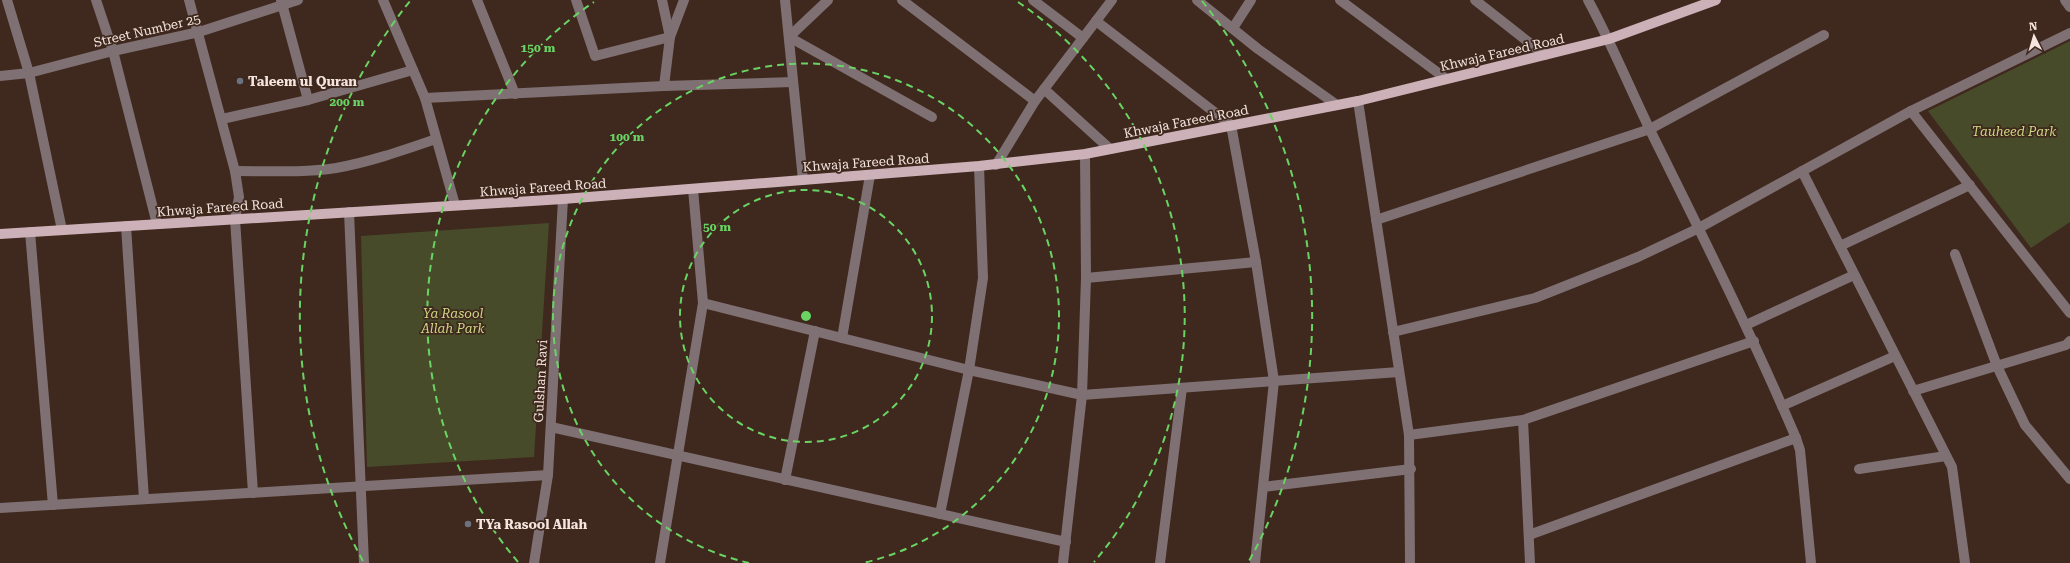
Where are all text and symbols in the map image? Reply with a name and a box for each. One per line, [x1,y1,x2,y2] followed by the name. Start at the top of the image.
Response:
[92,11,202,50] street label: Street Number 25
[2014,16,2054,56] north arrow
[2028,20,2038,33] text: N
[1439,31,1566,74] street label: Khwaja Fareed Road
[521,41,556,55] text: 150 m
[248,74,357,89] place label: Taleem ul Quran
[235,76,245,86] marker: Taleem ul Quran
[330,95,365,109] text: 200 m
[1122,102,1250,141] street label: Khwaja Fareed Road
[1972,124,2057,139] park label: Tauheed Park
[610,130,645,144] text: 100 m
[802,151,930,174] street label: Khwaja Fareed Road
[479,176,607,199] street label: Khwaja Fareed Road
[156,196,284,219] street label: Khwaja Fareed Road
[703,220,731,234] text: 50 m
[420,306,486,336] park label: Ya Rasool Allah Park
[799,309,813,323] centre of rings
[531,339,550,423] street label: Gulshan Ravi
[476,517,587,532] place label: TYa Rasool Allah
[463,519,473,529] marker: TYa Rasool Allah

